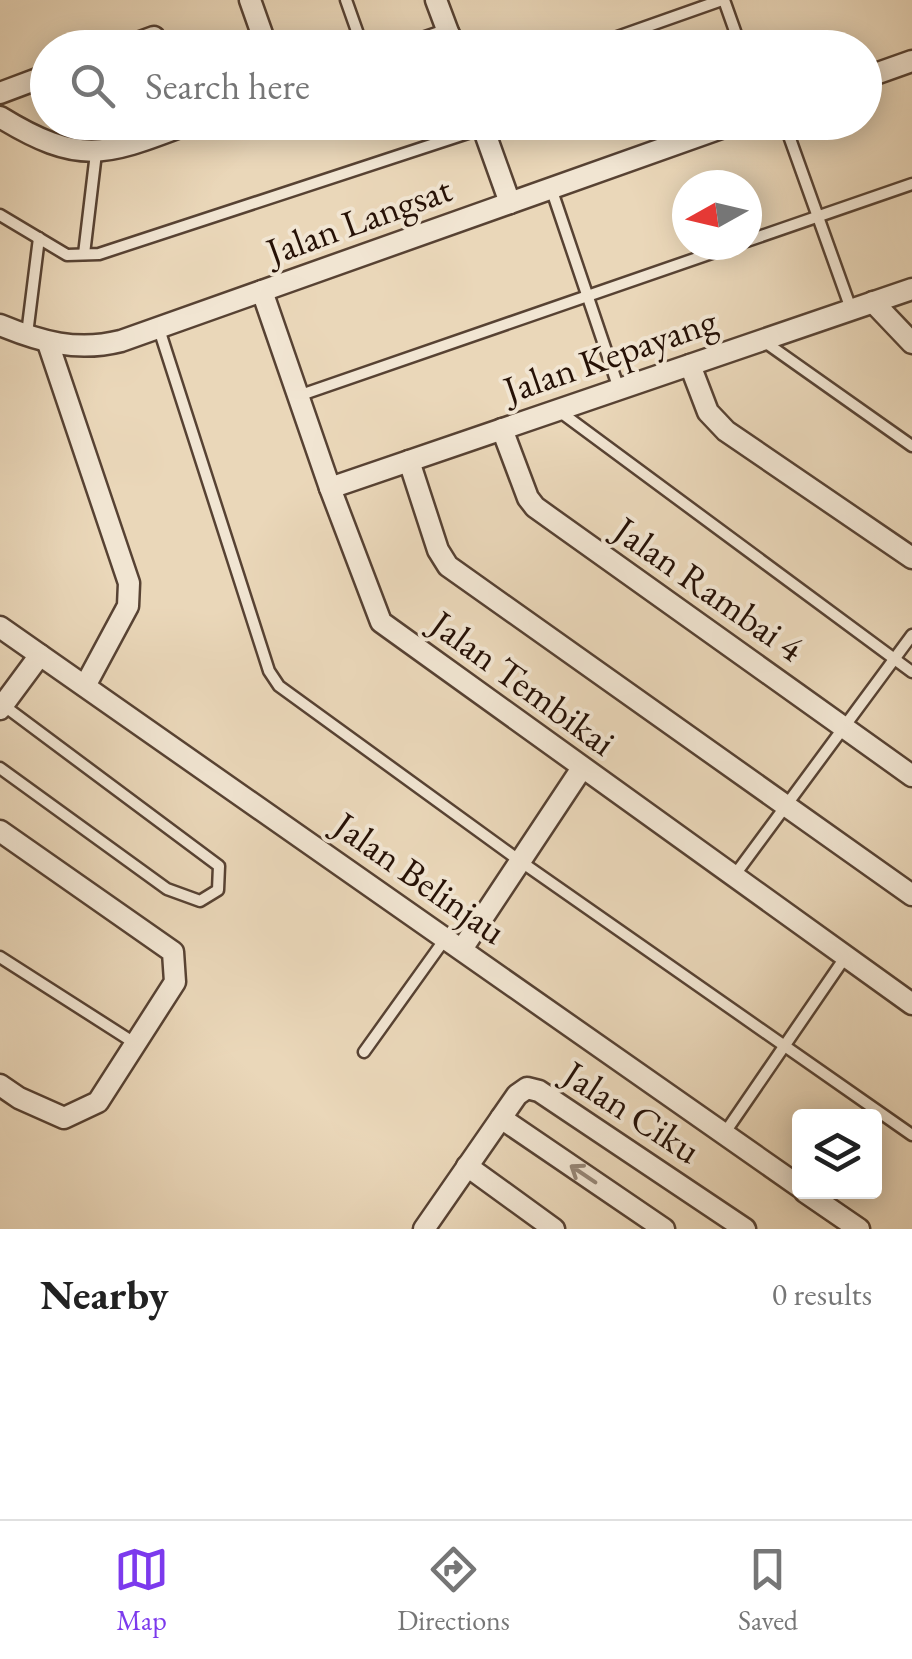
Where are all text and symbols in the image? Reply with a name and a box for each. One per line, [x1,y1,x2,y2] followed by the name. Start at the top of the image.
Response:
[30,30,882,140] search box
[65,58,120,113] icon: search
[145,61,310,110] text: Search here
[257,163,458,277] street label: Jalan Langsat
[672,170,762,260] north arrow
[494,295,723,415] street label: Jalan Kepayang
[602,503,814,672] street label: Jalan Rambai 4
[419,597,625,766] street label: Jalan Tembikai
[322,799,516,955] street label: Jalan Belinjau
[552,1047,710,1174] street label: Jalan Ciku
[792,1109,882,1199] map controls
[792,1109,882,1199] button: layers
[570,1164,597,1185] one-way arrow
[40,1267,169,1322] text: Nearby
[772,1273,872,1315] text: 0 results
[114,1542,169,1638] tab: Map
[397,1542,510,1638] tab: Directions
[738,1542,798,1638] tab: Saved

